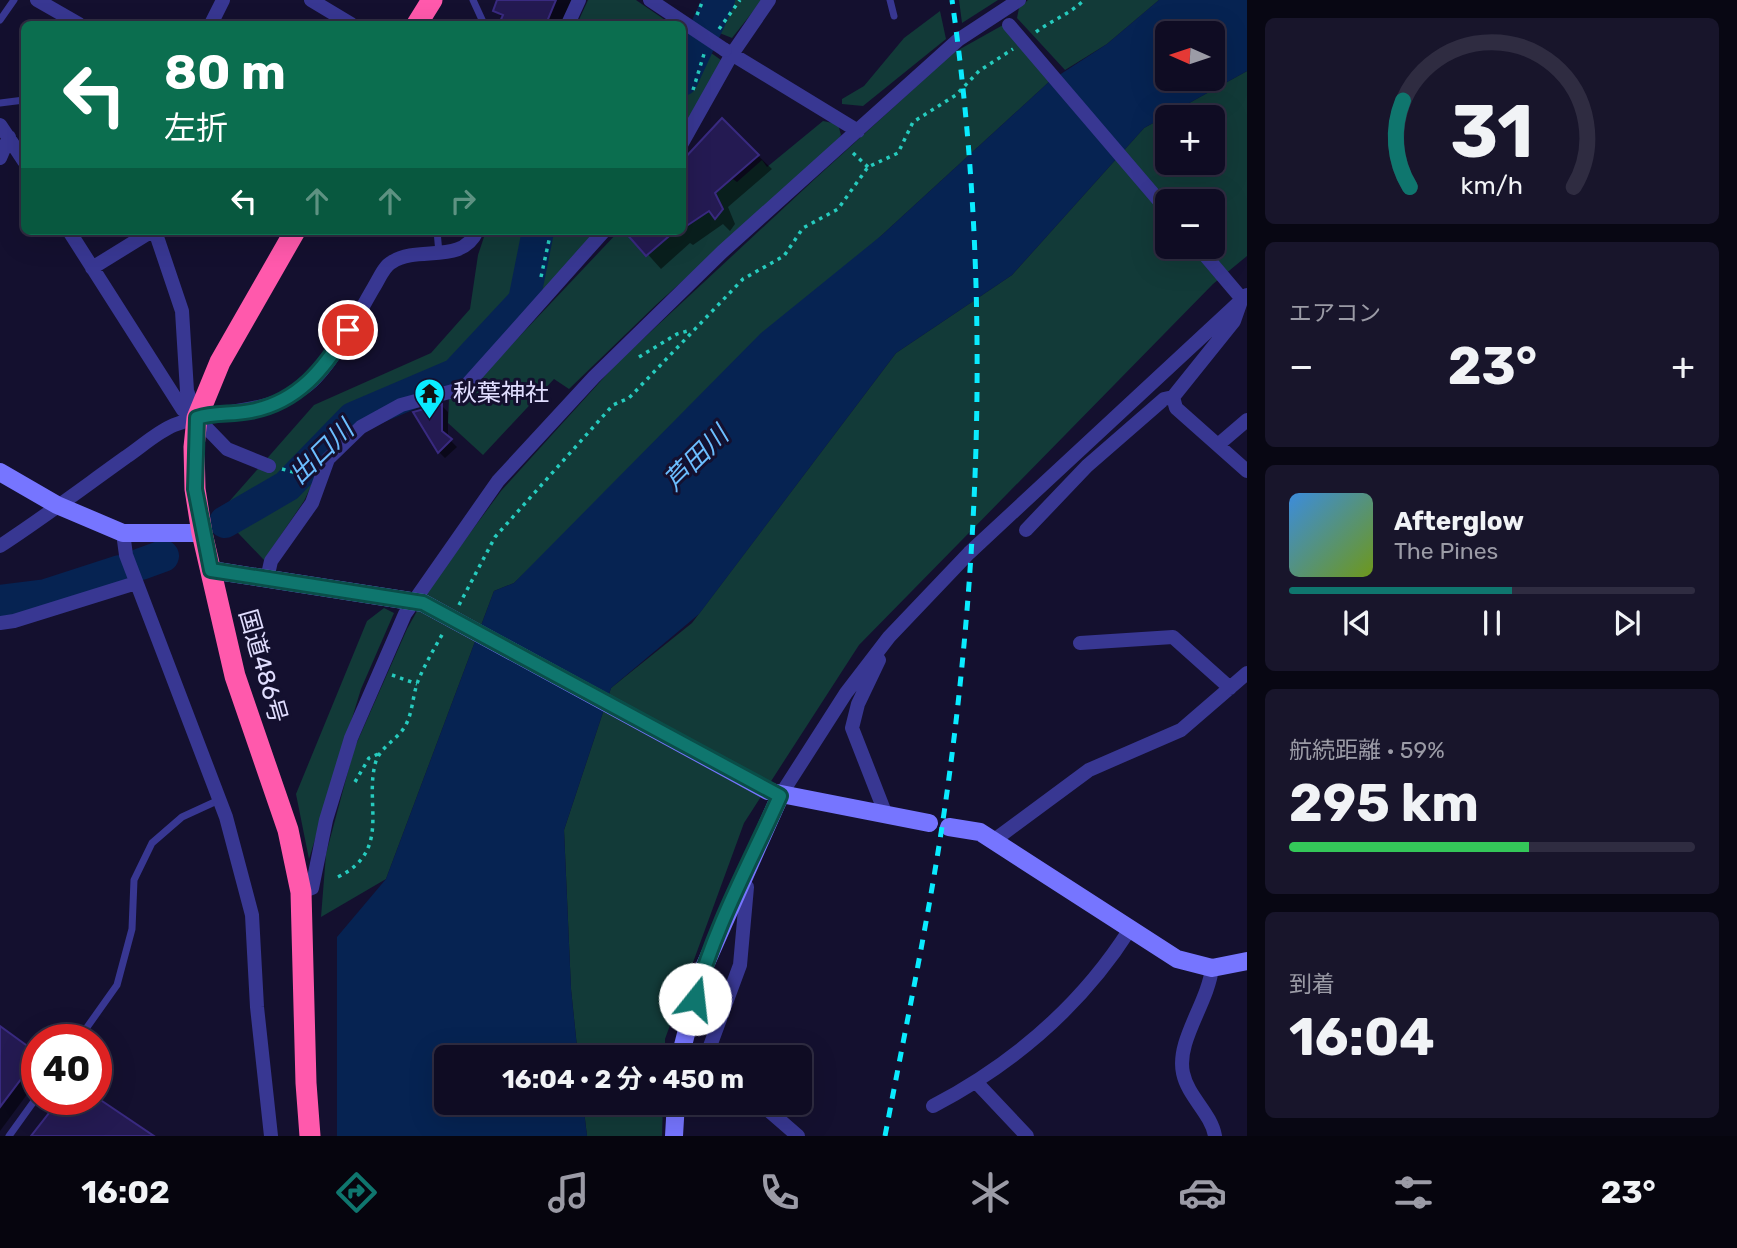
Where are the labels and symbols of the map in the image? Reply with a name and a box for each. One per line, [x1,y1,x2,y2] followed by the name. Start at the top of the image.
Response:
[1155,21,1225,91] north arrow
[318,300,378,360] pin
[413,376,447,420] temple icon: 秋葉神社
[453,379,549,407] place label: 秋葉神社
[283,412,362,491] water label: 出口川
[658,418,737,497] water label: 芦田川
[233,606,293,726] street label: 国道486号
[658,962,732,1036] position arrow
[21,1024,112,1115] speed limit sign: 40

